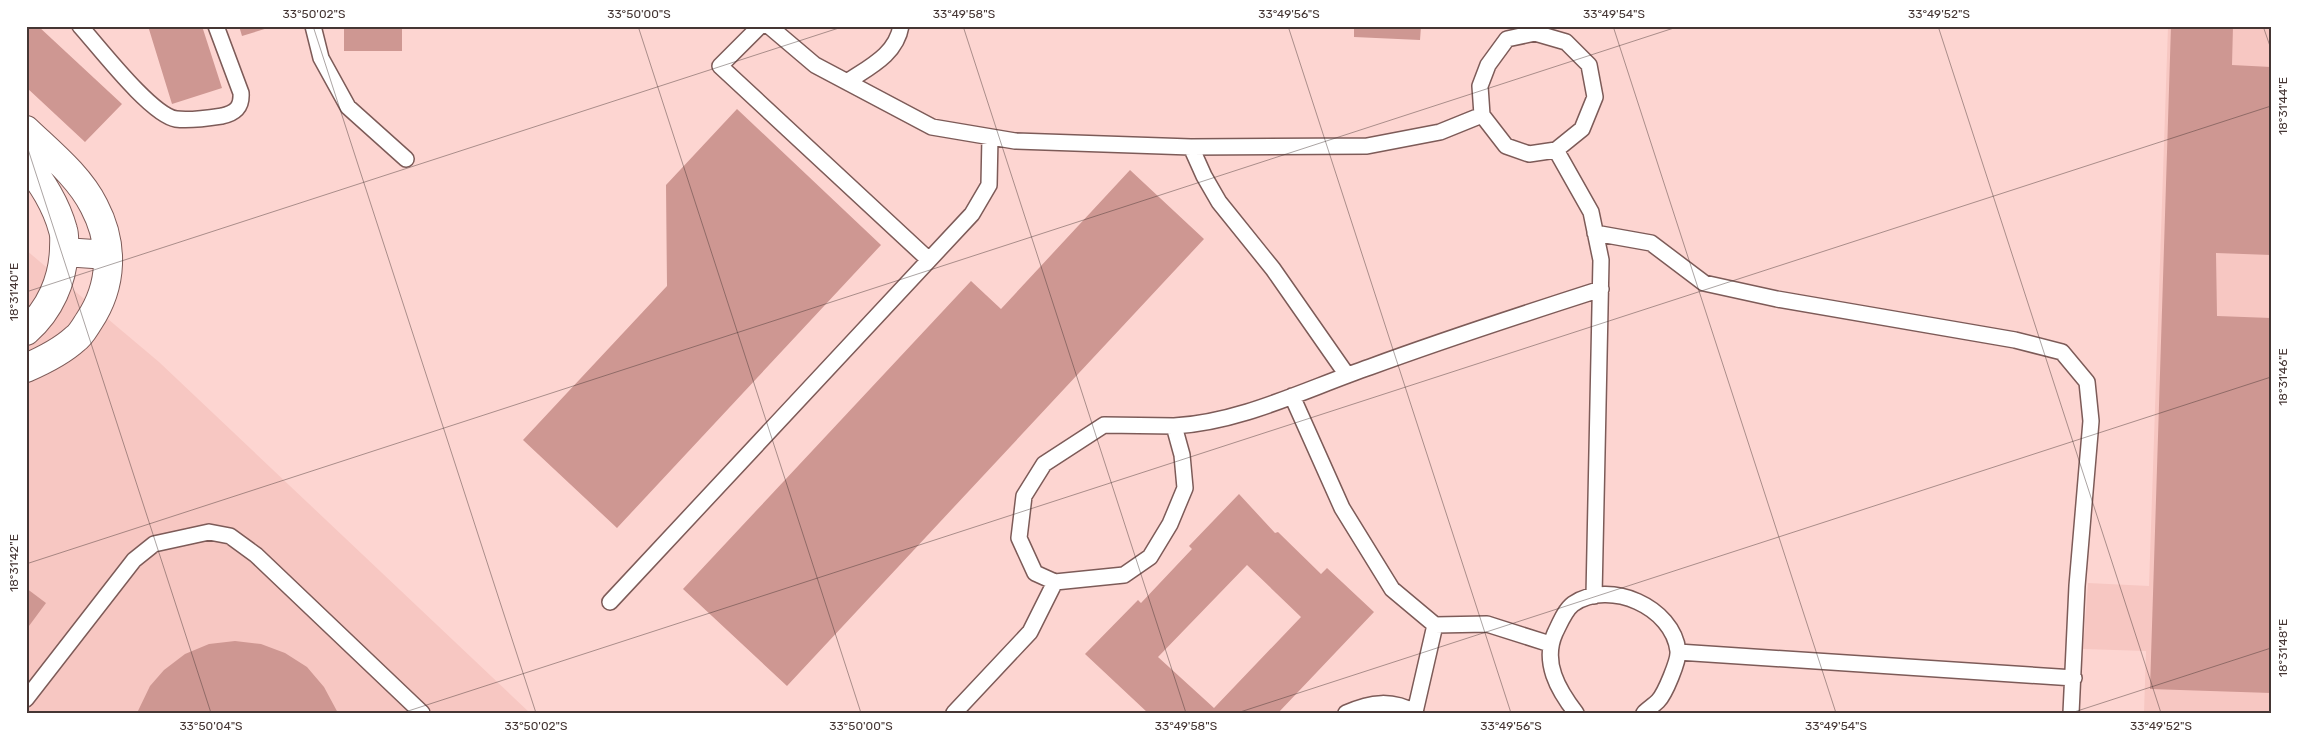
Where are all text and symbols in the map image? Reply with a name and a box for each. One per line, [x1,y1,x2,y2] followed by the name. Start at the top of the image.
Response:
[282,7,346,21] text: 33°50'02"S
[607,7,671,21] text: 33°50'00"S
[933,7,995,21] text: 33°49'58"S
[1258,7,1320,21] text: 33°49'56"S
[1583,7,1645,21] text: 33°49'54"S
[1908,7,1970,21] text: 33°49'52"S
[2276,77,2290,135] text: 18°31'44"E
[7,263,21,321] text: 18°31'40"E
[2276,348,2290,406] text: 18°31'46"E
[7,534,21,592] text: 18°31'42"E
[2276,619,2290,677] text: 18°31'48"E
[179,719,243,733] text: 33°50'04"S
[504,719,568,733] text: 33°50'02"S
[829,719,893,733] text: 33°50'00"S
[1155,719,1217,733] text: 33°49'58"S
[1480,719,1542,733] text: 33°49'56"S
[1805,719,1867,733] text: 33°49'54"S
[2130,719,2192,733] text: 33°49'52"S

